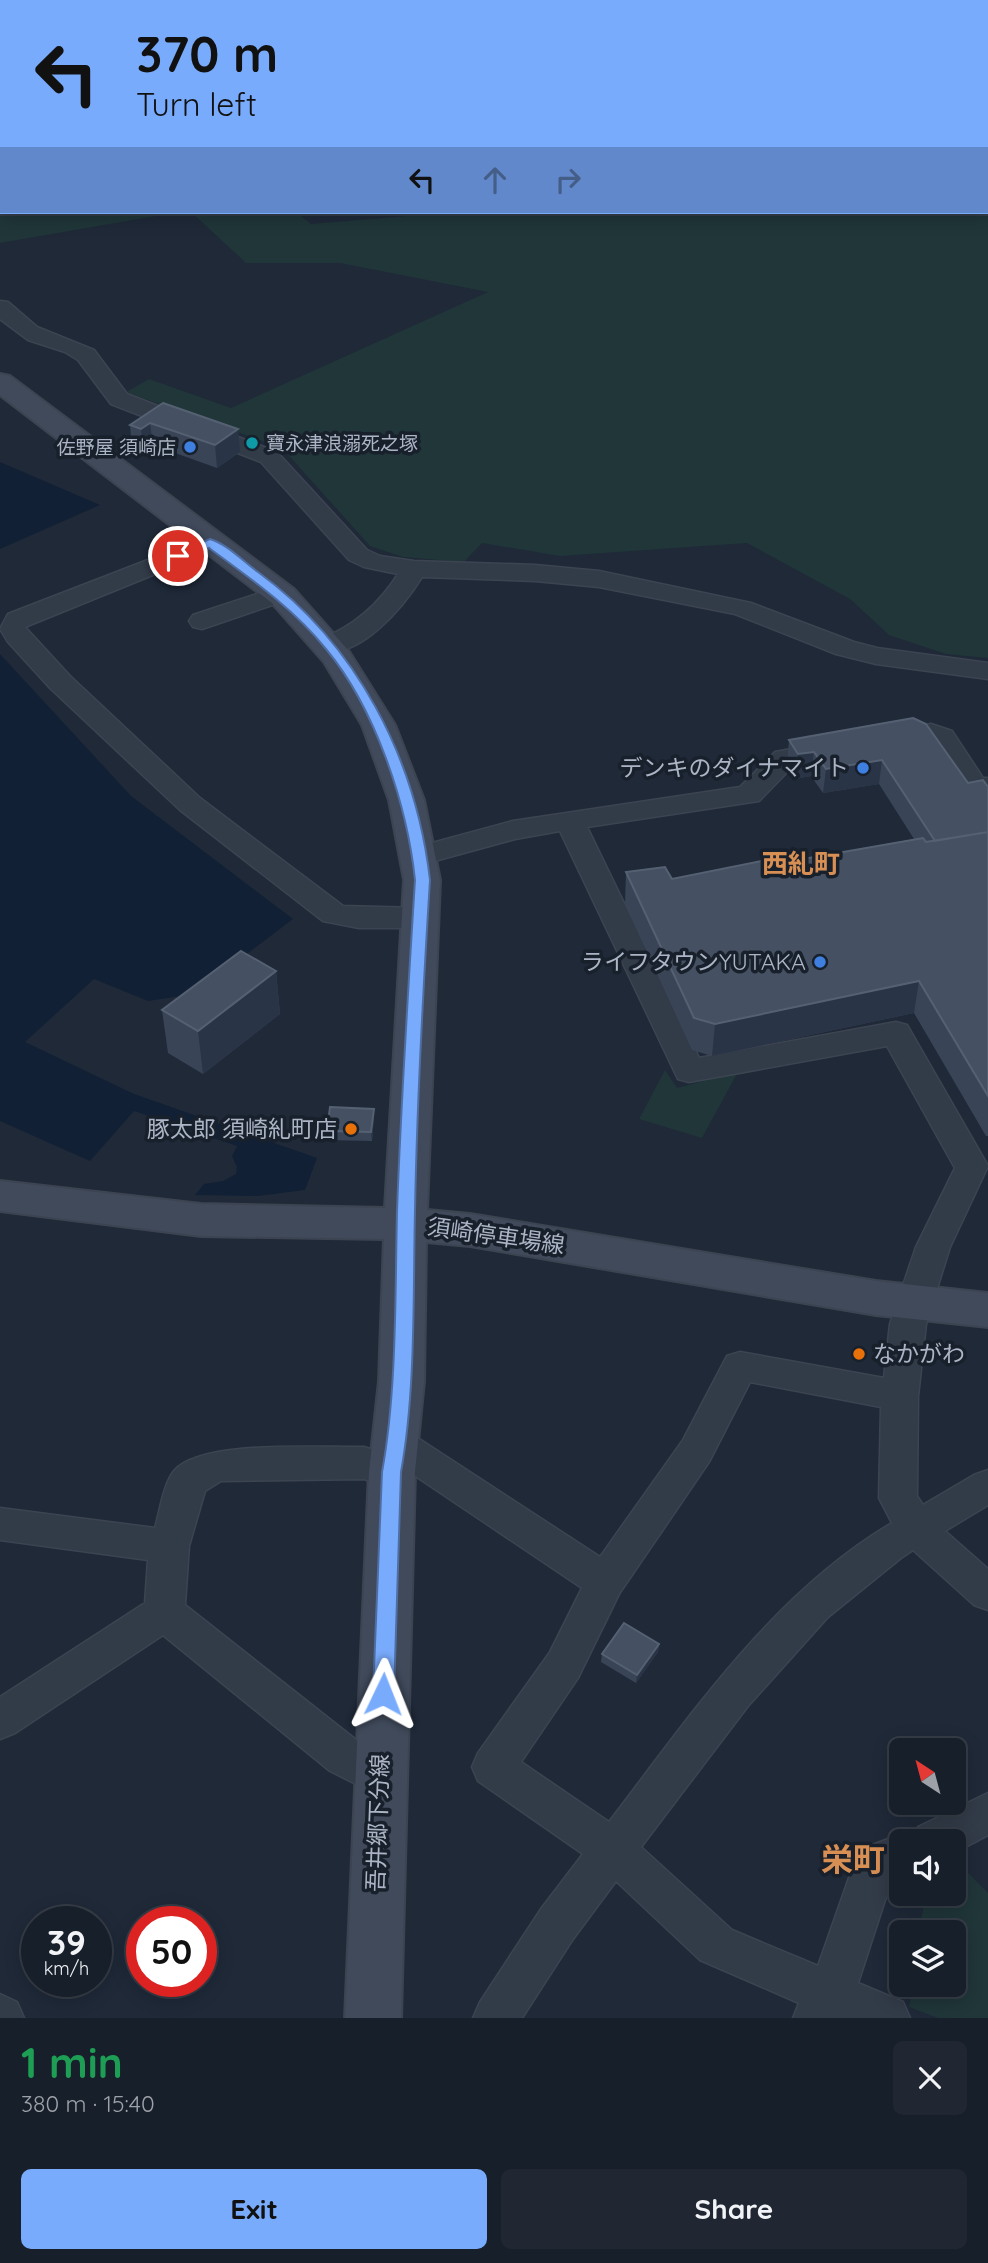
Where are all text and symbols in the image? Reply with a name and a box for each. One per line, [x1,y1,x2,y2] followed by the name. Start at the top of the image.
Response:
[136,23,278,84] text: 370 m
[21,28,112,119] icon: left
[136,84,257,124] text: Turn left
[403,161,441,199] icon: left
[476,161,514,199] icon: ahead
[549,161,587,199] icon: right
[266,431,418,455] place label: 寶永津浪溺死之塚
[57,435,176,459] place label: 佐野屋 須崎店
[244,435,260,451] marker: 寶永津浪溺死之塚
[182,439,198,455] marker: 佐野屋 須崎店
[148,526,208,586] pin
[159,537,197,575] icon: arrive
[619,753,849,782] place label: デンキのダイナマイト
[855,760,871,776] marker: デンキのダイナマイト
[762,847,840,880] district label: 西糺町
[581,947,806,976] place label: ライフタウンYUTAKA
[812,954,828,970] marker: ライフタウンYUTAKA
[147,1114,337,1143] place label: 豚太郎 須崎糺町店
[343,1121,359,1137] marker: 豚太郎 須崎糺町店
[426,1212,566,1259] street label: 須崎停車場線
[873,1339,965,1368] place label: なかがわ
[851,1346,867,1362] marker: なかがわ
[346,1657,420,1731] position arrow
[889,1738,966,1815] north arrow
[889,1738,966,1997] map controls
[361,1754,394,1892] street label: 吾井郷下分線
[889,1829,966,1906] button: sound
[821,1839,885,1879] district label: 栄町
[126,1906,217,1997] speed limit sign: 50
[47,1920,86,1964] text: 39
[889,1920,966,1997] button: layers
[44,1957,89,1980] text: km/h
[21,2036,123,2089] text: 1 min
[893,2041,967,2115] button: close
[21,2089,155,2118] text: 380 m · 15:40
[21,2169,487,2249] button: Exit
[501,2169,967,2249] button: Share

